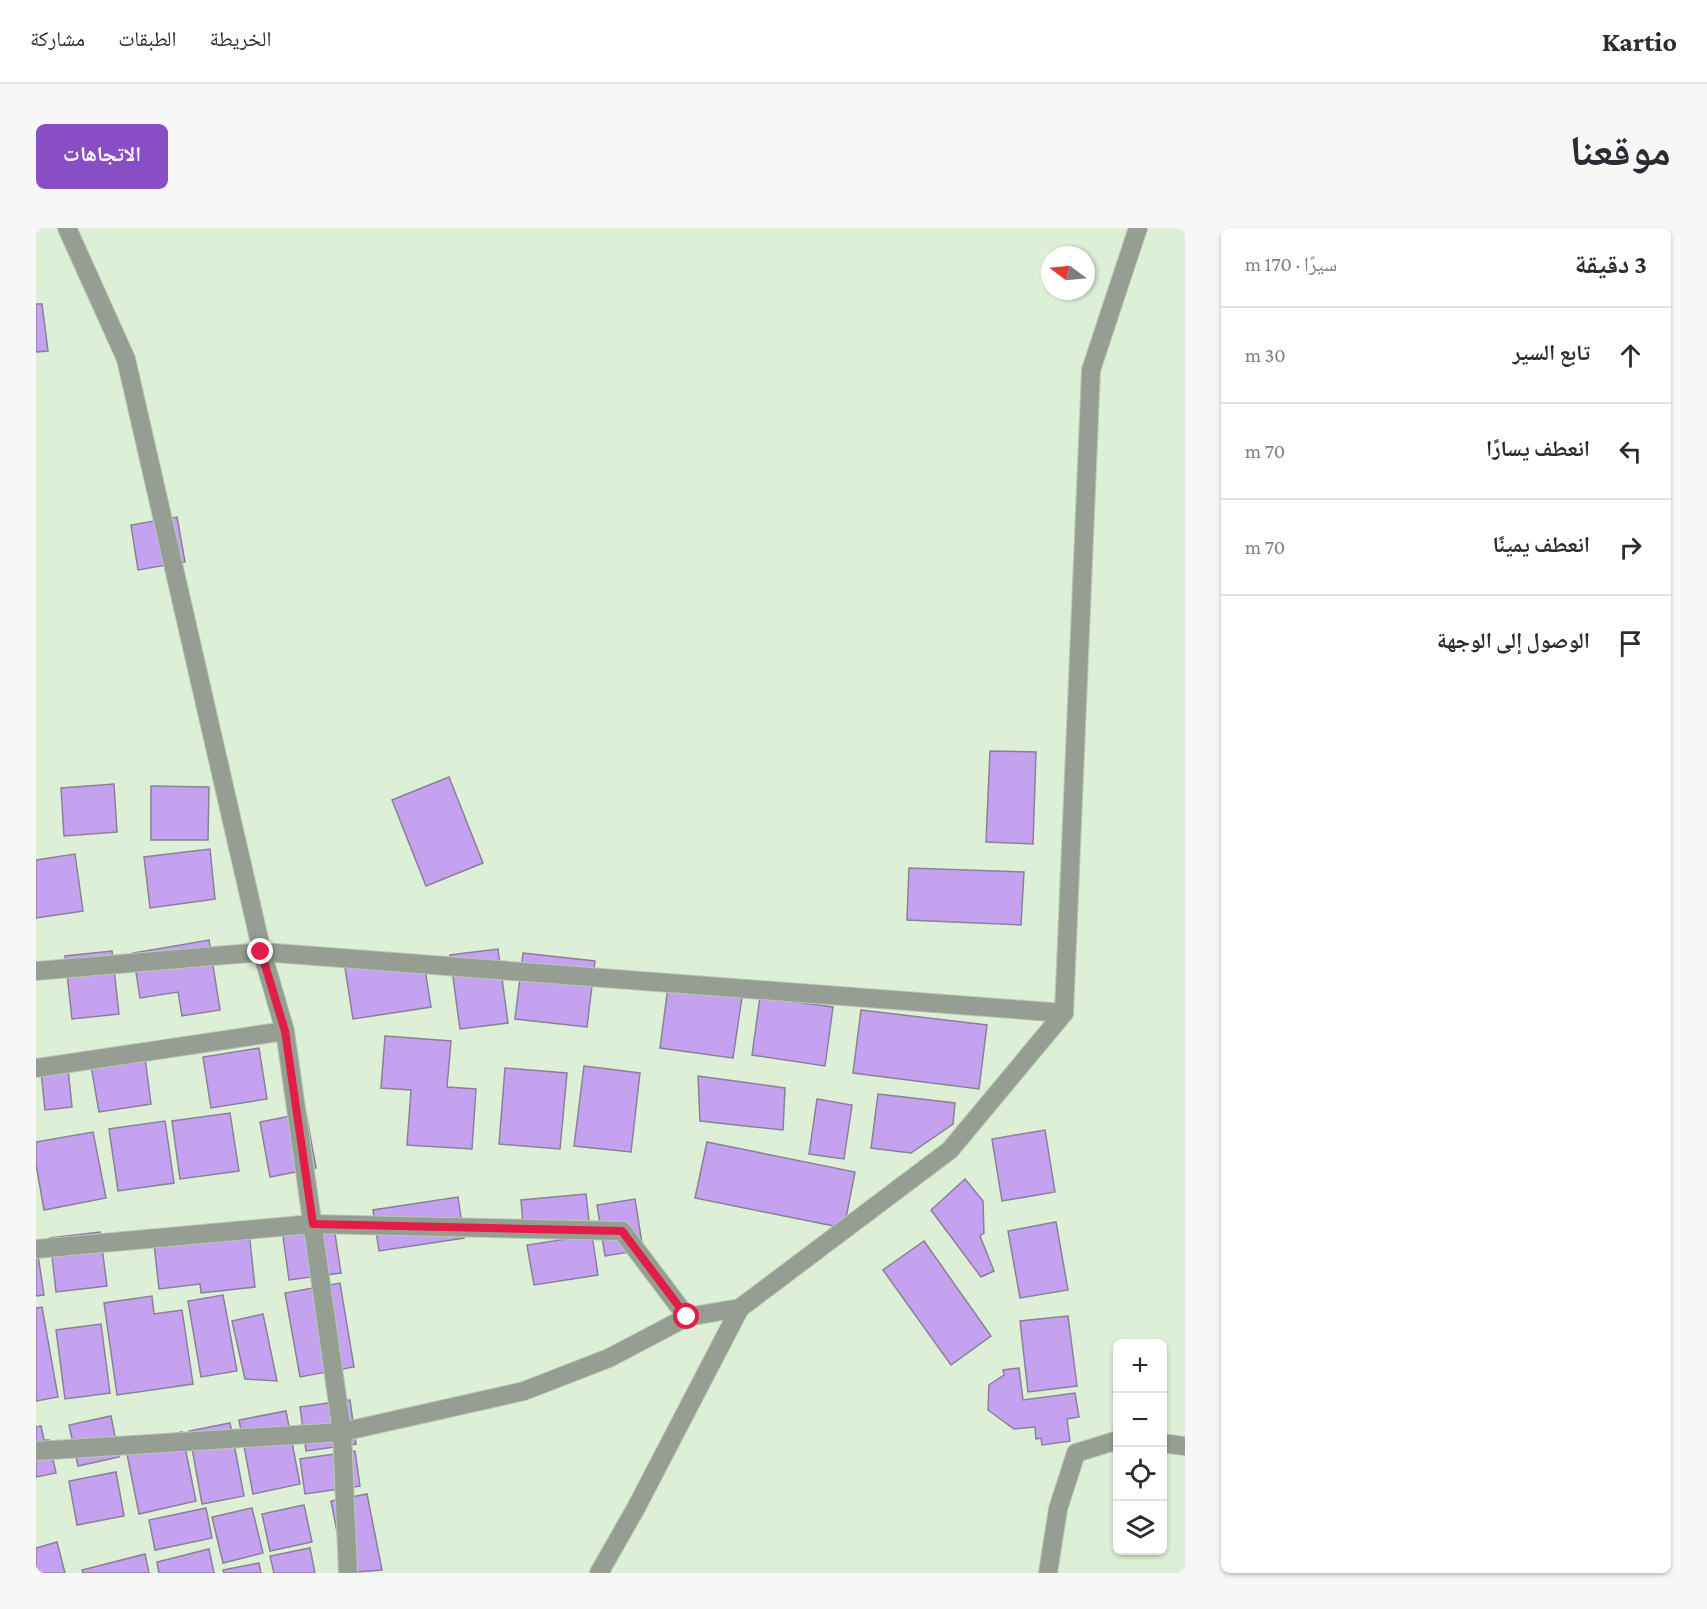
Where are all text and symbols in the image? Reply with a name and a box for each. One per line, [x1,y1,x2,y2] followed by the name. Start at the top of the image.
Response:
[1602,26,1677,57] text: Kartio
[30,27,85,51] text: مشاركة
[118,27,177,51] text: الطبقات
[210,27,271,51] text: الخريطة
[36,124,168,189] button: الاتجاهات
[1570,127,1671,174] text: موقعنا
[1041,246,1095,300] north arrow
[1575,250,1647,279] text: 3 دقيقة
[1245,253,1337,275] text: سيرًا · 170 m
[1614,339,1647,372] icon: ahead
[1512,340,1590,365] text: تابع السير
[1245,344,1286,366] text: 30 m
[1614,435,1647,468] icon: left
[1486,436,1590,461] text: انعطف يسارًا
[1245,440,1285,462] text: 70 m
[1614,531,1647,564] icon: right
[1492,532,1590,557] text: انعطف يمينًا
[1245,536,1285,558] text: 70 m
[1614,627,1647,660] icon: arrive
[1437,628,1590,653] text: الوصول إلى الوجهة
[247,938,273,964] route end
[673,1303,699,1329] route start
[1113,1339,1167,1555] map controls
[1113,1339,1167,1393] button: +
[1113,1393,1167,1447] button: −
[1113,1447,1167,1501] button: locate
[1113,1501,1167,1555] button: layers

